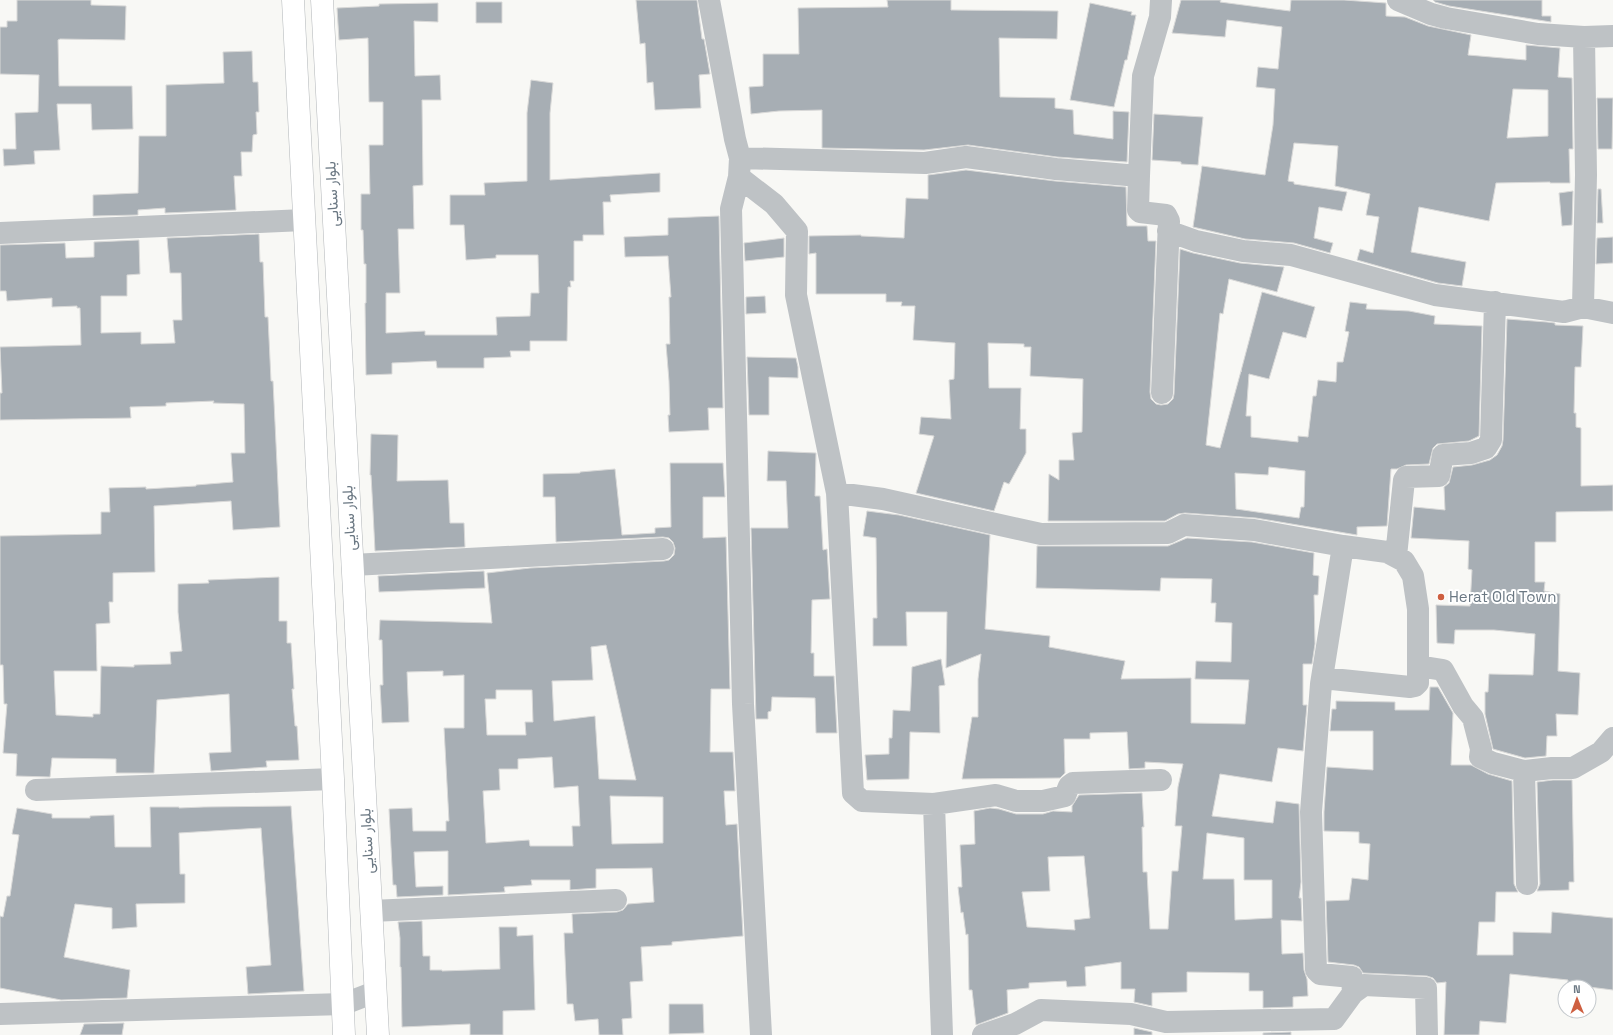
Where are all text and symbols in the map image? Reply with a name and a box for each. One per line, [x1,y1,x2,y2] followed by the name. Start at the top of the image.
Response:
[320,161,344,227] street label: بلوار سنایی
[337,485,361,551] street label: بلوار سنایی
[1449,587,1557,606] place label: Herat Old Town
[1436,592,1446,602] marker: Herat Old Town
[355,808,379,874] street label: بلوار سنایی
[1557,979,1597,1019] north arrow
[1573,982,1581,996] text: N

